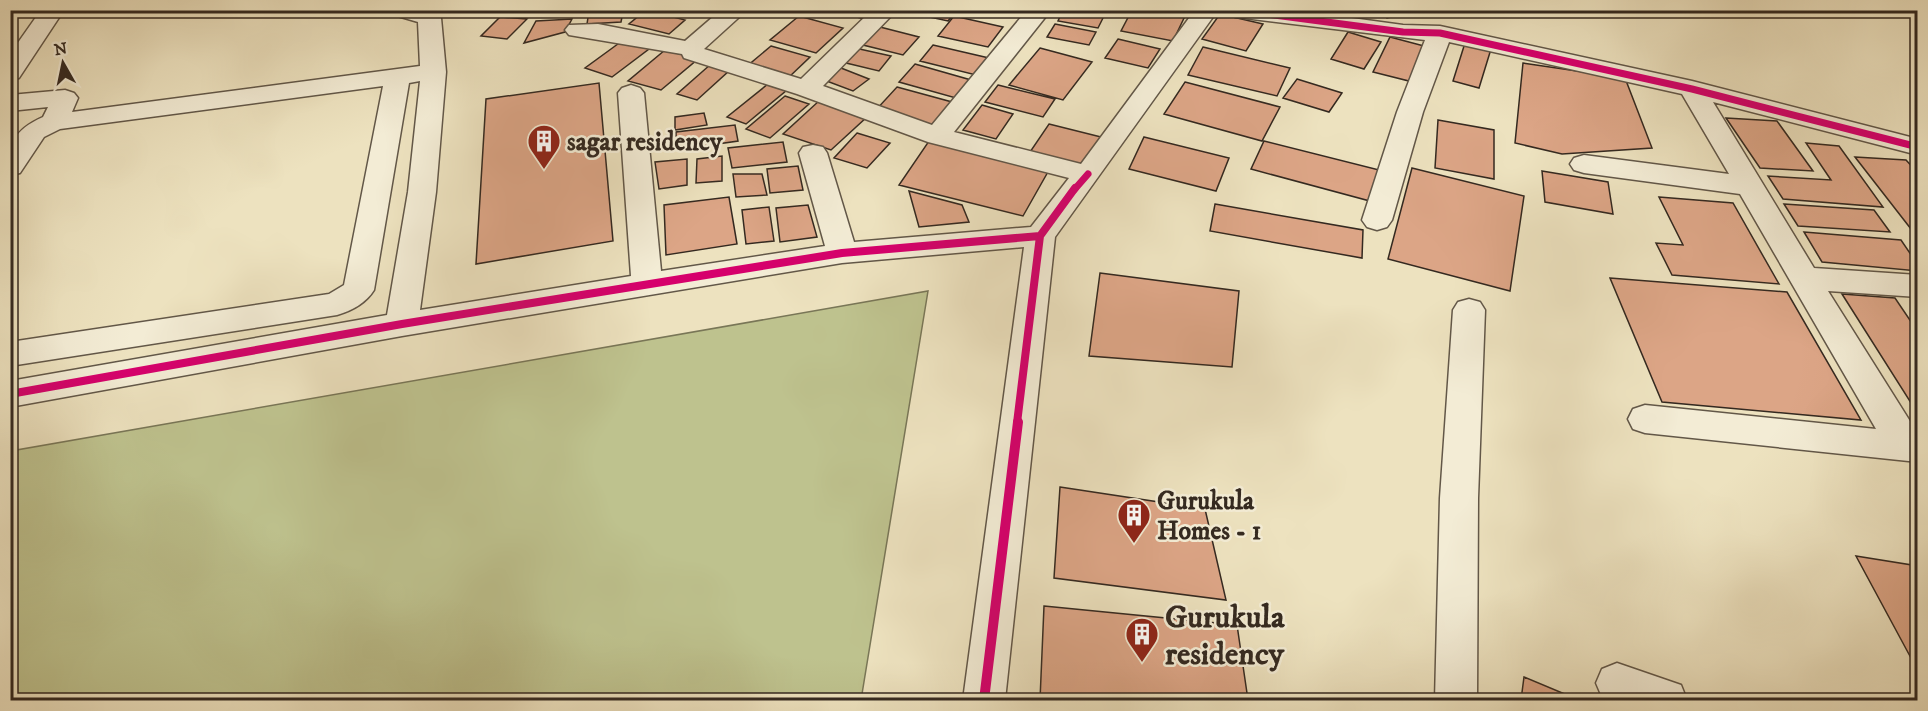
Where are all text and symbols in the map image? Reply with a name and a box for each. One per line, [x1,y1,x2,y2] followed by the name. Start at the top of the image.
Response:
[33,33,93,93] north arrow
[53,38,69,60] text: N
[526,123,562,170] building icon: sagar residency
[567,126,723,159] place label: sagar residency
[1157,485,1261,548] place label: Gurukula Homes - 1
[1116,497,1152,544] building icon: Gurukula Homes - 1
[1165,598,1285,675] place label: Gurukula residency
[1124,616,1160,663] building icon: Gurukula residency

